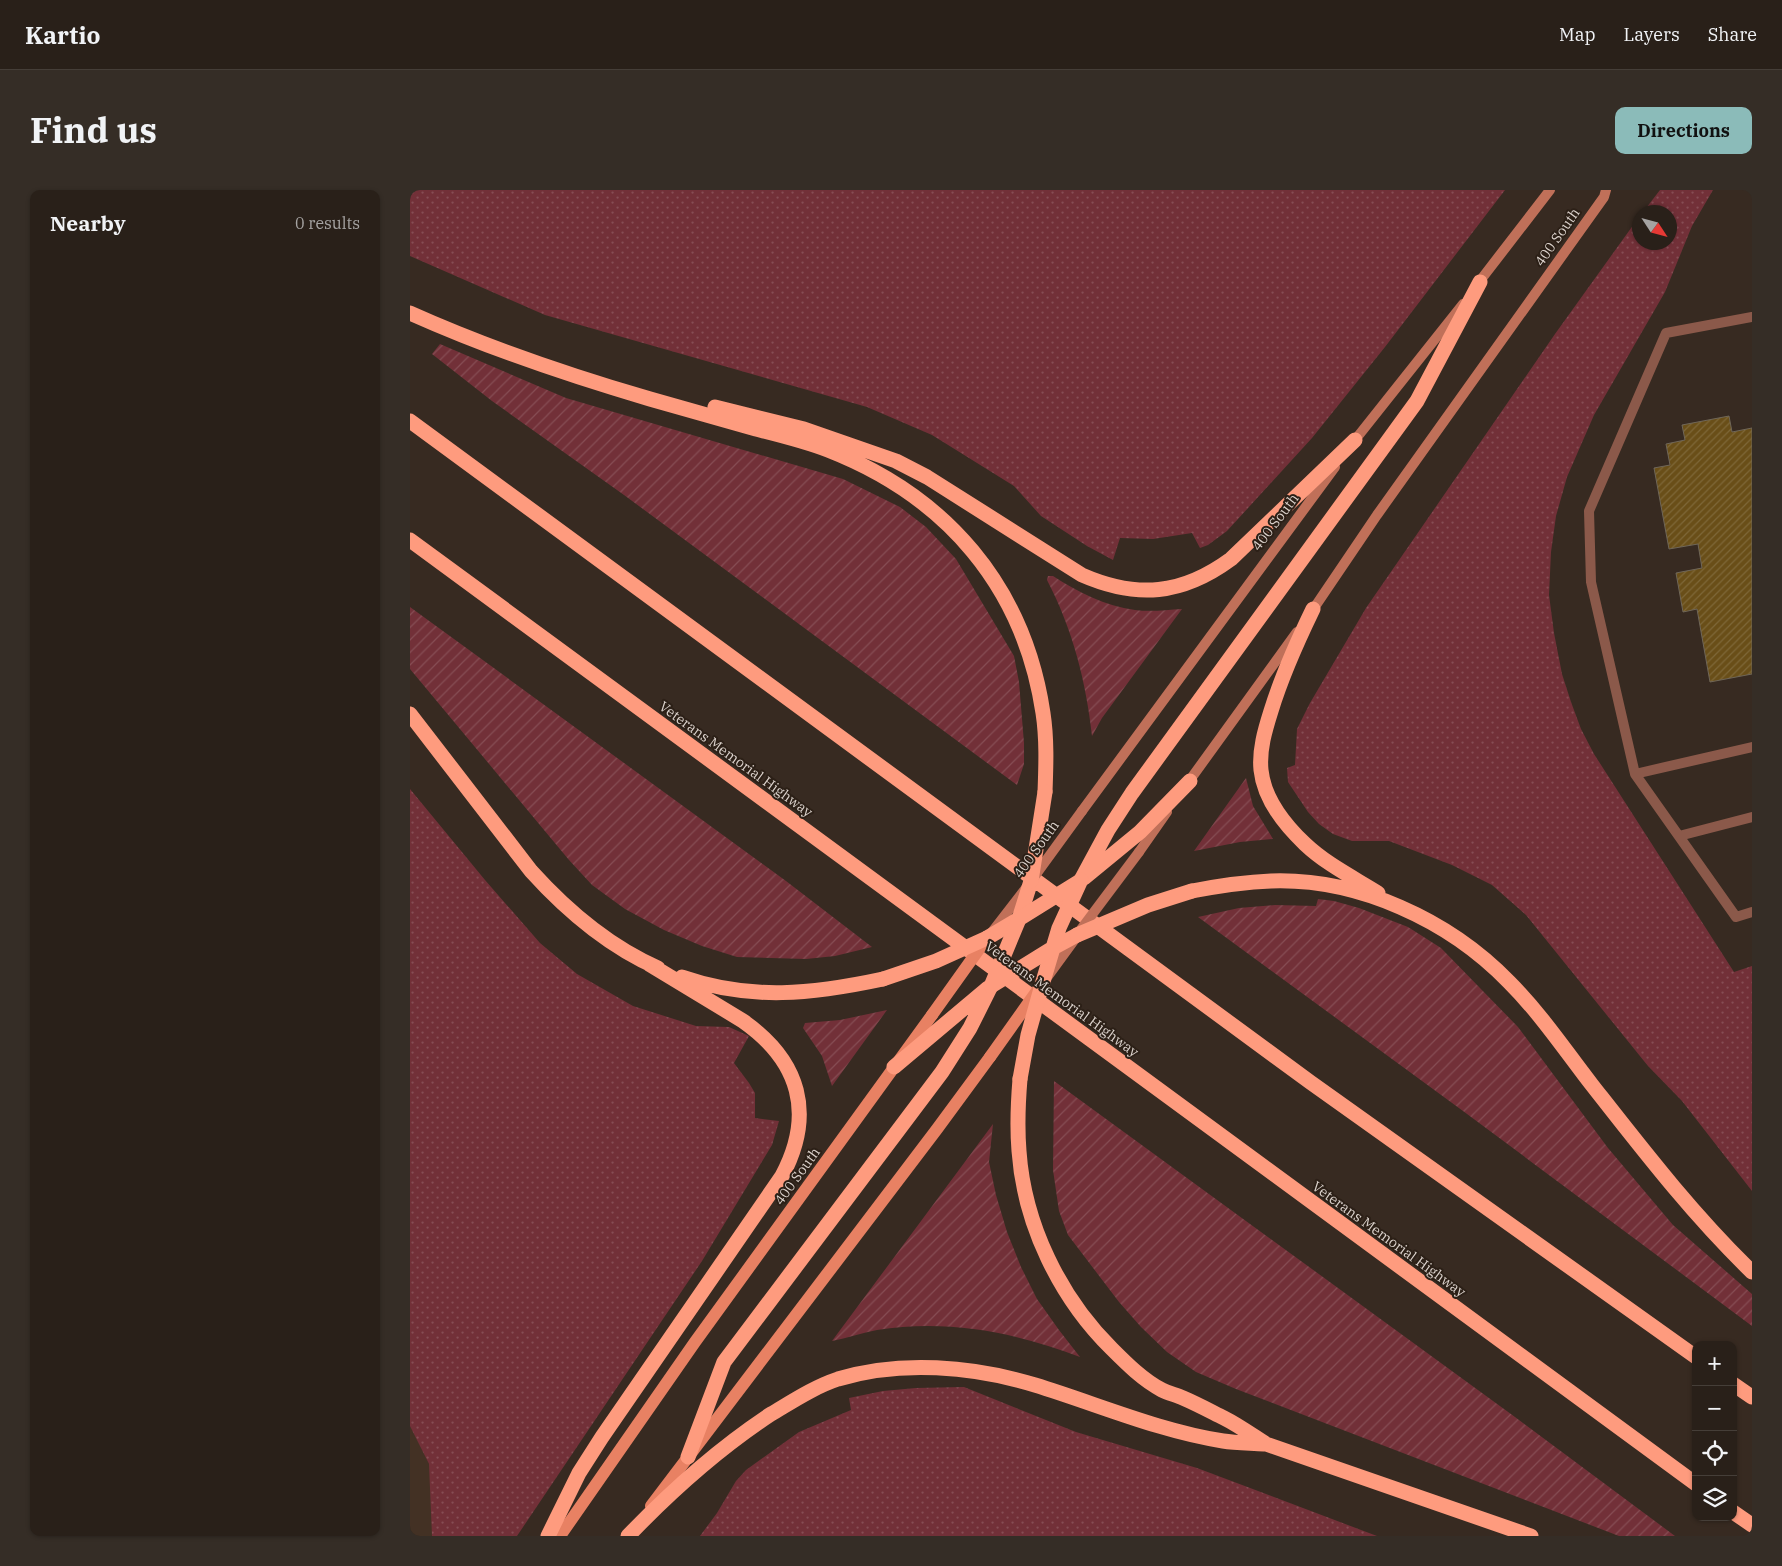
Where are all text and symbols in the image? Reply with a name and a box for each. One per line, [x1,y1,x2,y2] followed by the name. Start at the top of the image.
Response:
[25,19,100,51] text: Kartio
[1559,23,1596,46] text: Map
[1624,23,1680,46] text: Layers
[1708,23,1757,46] text: Share
[30,107,157,153] text: Find us
[1615,107,1752,154] button: Directions
[1530,204,1584,270] street label: 400 South
[1632,205,1677,250] north arrow
[50,209,126,237] text: Nearby
[295,213,360,233] text: 0 results
[1248,490,1302,554] street label: 400 South
[656,697,817,821] street label: Veterans Memorial Highway
[1009,816,1063,881] street label: 400 South
[982,937,1143,1061] street label: Veterans Memorial Highway
[770,1143,824,1208] street label: 400 South
[1309,1177,1470,1301] street label: Veterans Memorial Highway
[1692,1341,1737,1521] map controls
[1692,1341,1737,1386] button: +
[1692,1386,1737,1431] button: −
[1692,1431,1737,1476] button: locate
[1692,1476,1737,1521] button: layers

